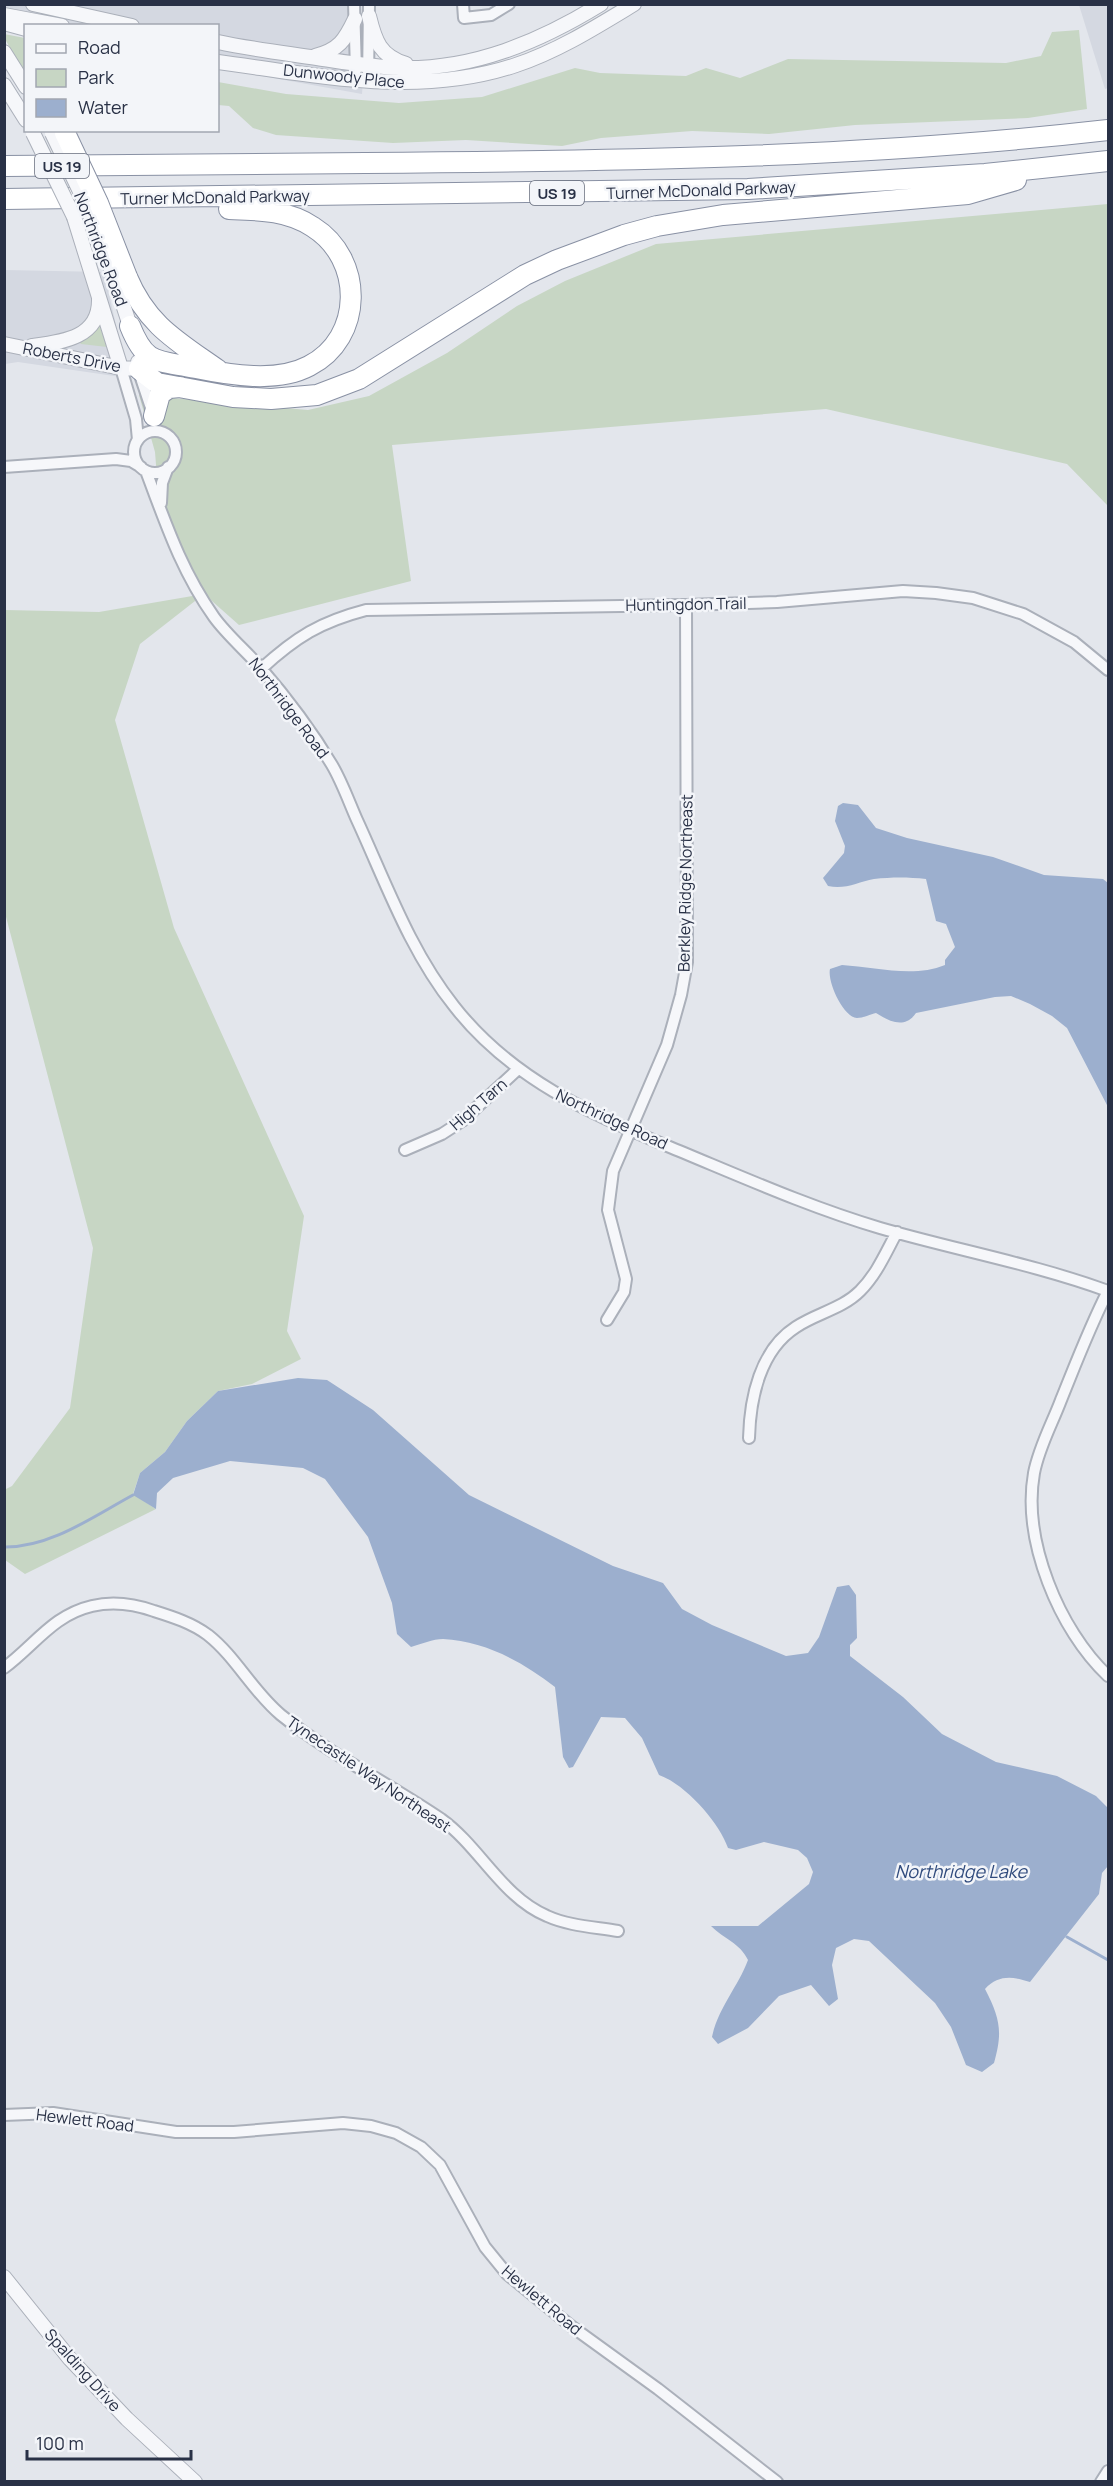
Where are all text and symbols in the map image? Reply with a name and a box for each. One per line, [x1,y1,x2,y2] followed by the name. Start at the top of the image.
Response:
[24,24,219,132] legend
[78,35,121,59] text: Road
[282,59,406,93] street label: Dunwoody Place
[78,65,115,89] text: Park
[78,95,128,119] text: Water
[35,154,89,178] road number: US 19
[606,176,797,204] street label: Turner McDonald Parkway
[530,181,584,205] road number: US 19
[120,184,311,210] street label: Turner McDonald Parkway
[69,189,133,309] street label: Northridge Road
[21,337,123,377] street label: Roberts Drive
[625,592,747,616] street label: Huntingdon Trail
[244,653,334,763] street label: Northridge Road
[672,794,698,972] street label: Berkley Ridge Northeast
[445,1073,511,1135] street label: High Tarn
[553,1083,671,1155] street label: Northridge Road
[283,1711,455,1837] street label: Tynecastle Way Northeast
[895,1859,1028,1883] water label: Northridge Lake
[35,2103,135,2137] street label: Hewlett Road
[497,2260,587,2340] street label: Hewlett Road
[40,2324,126,2416] street label: Spalding Drive
[27,2423,190,2461] scale bar
[36,2431,84,2455] text: 100 m

